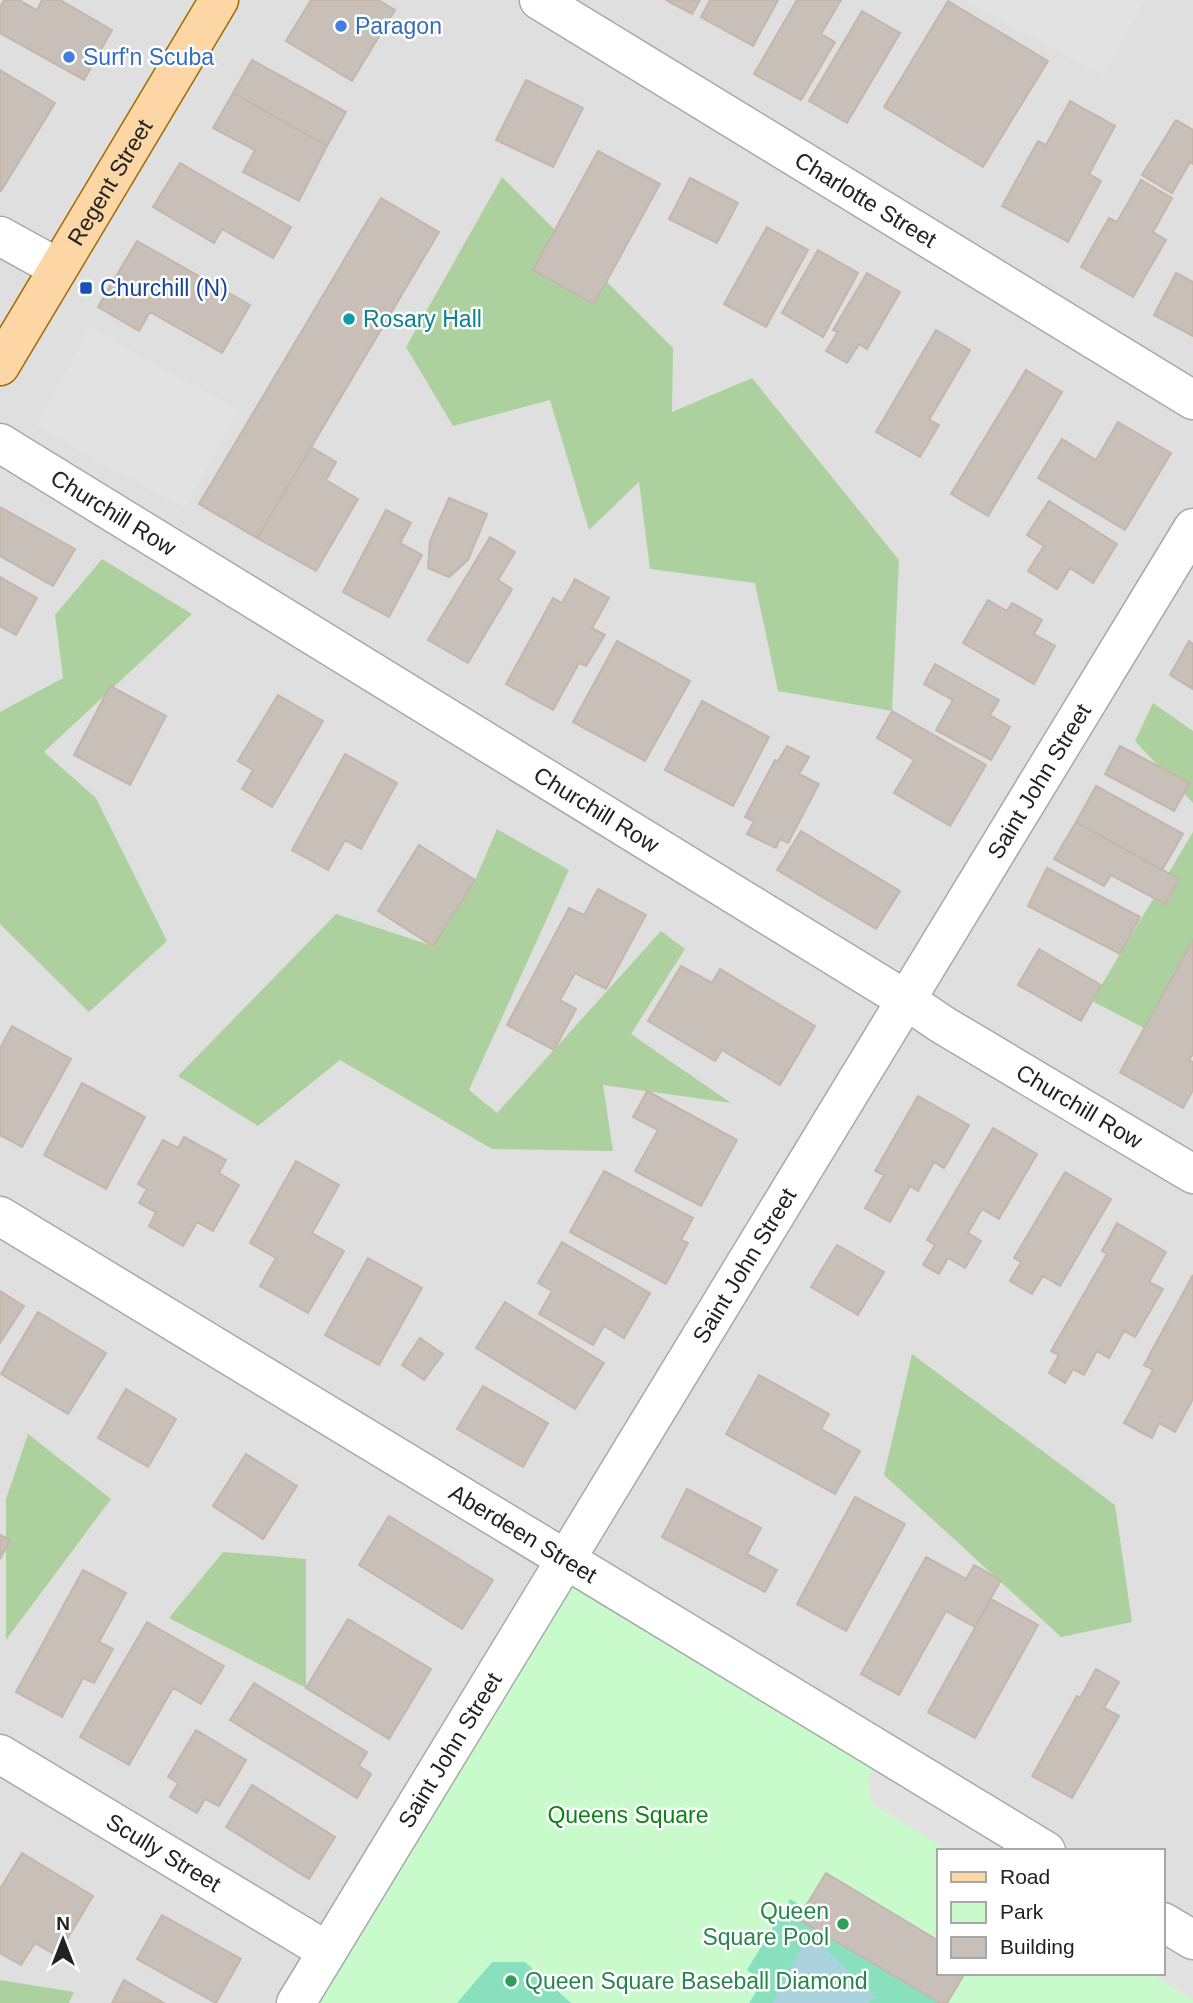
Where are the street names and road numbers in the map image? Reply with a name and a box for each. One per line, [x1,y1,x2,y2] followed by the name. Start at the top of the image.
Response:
[62,114,158,250] street label: Regent Street
[790,147,942,253] street label: Charlotte Street
[46,464,181,561] street label: Churchill Row
[982,699,1096,863] street label: Saint John Street
[529,761,664,858] street label: Churchill Row
[1012,1059,1147,1154] street label: Churchill Row
[687,1183,802,1348] street label: Saint John Street
[445,1479,602,1588] street label: Aberdeen Street
[393,1667,507,1832] street label: Saint John Street
[102,1808,226,1897] street label: Scully Street

